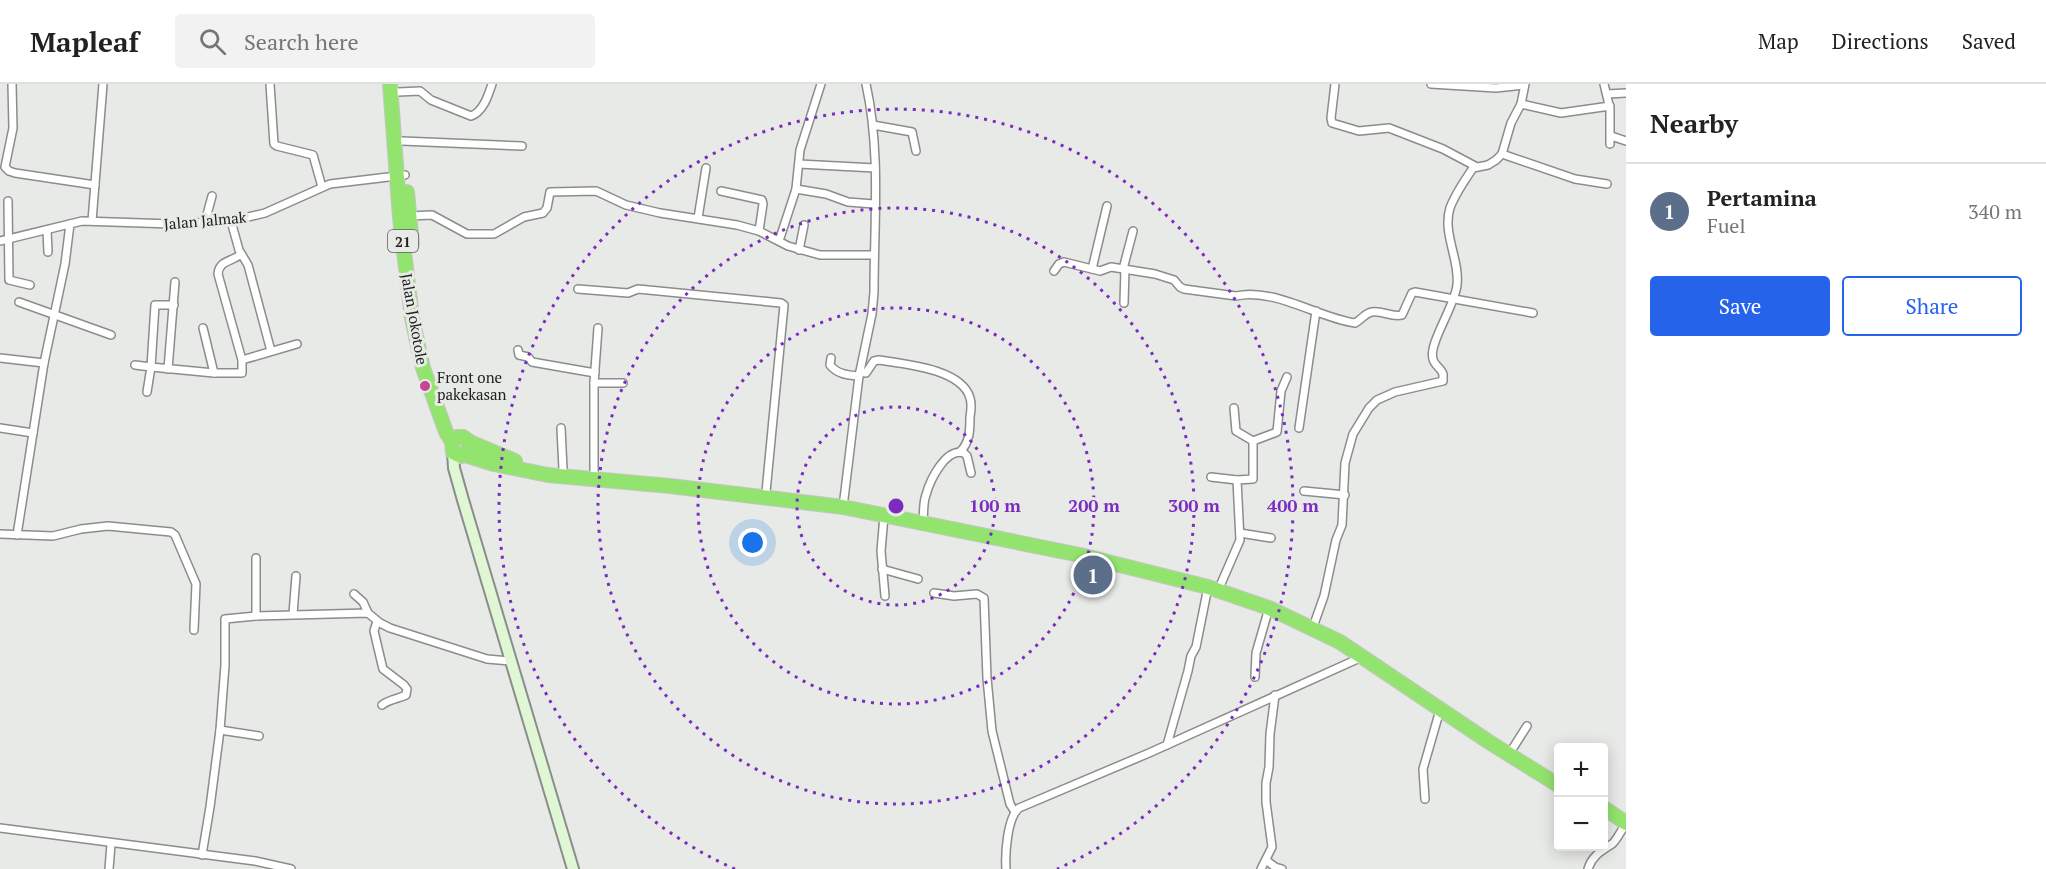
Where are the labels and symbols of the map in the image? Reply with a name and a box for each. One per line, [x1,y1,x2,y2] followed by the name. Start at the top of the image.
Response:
[163,206,247,234] street label: Jalan Jalmak
[388,230,418,252] road number: 21
[397,272,433,366] street label: Jalan Jokotole
[437,367,507,404] place label: Front one pakekasan
[418,379,432,393] marker: Front one pakekasan
[969,493,1021,517] text: 100 m
[1068,493,1120,517] text: 200 m
[1168,493,1220,517] text: 300 m
[1267,493,1319,517] text: 400 m
[886,496,906,516] centre of rings
[738,528,767,557] your location
[1074,552,1112,598] pin: 1

